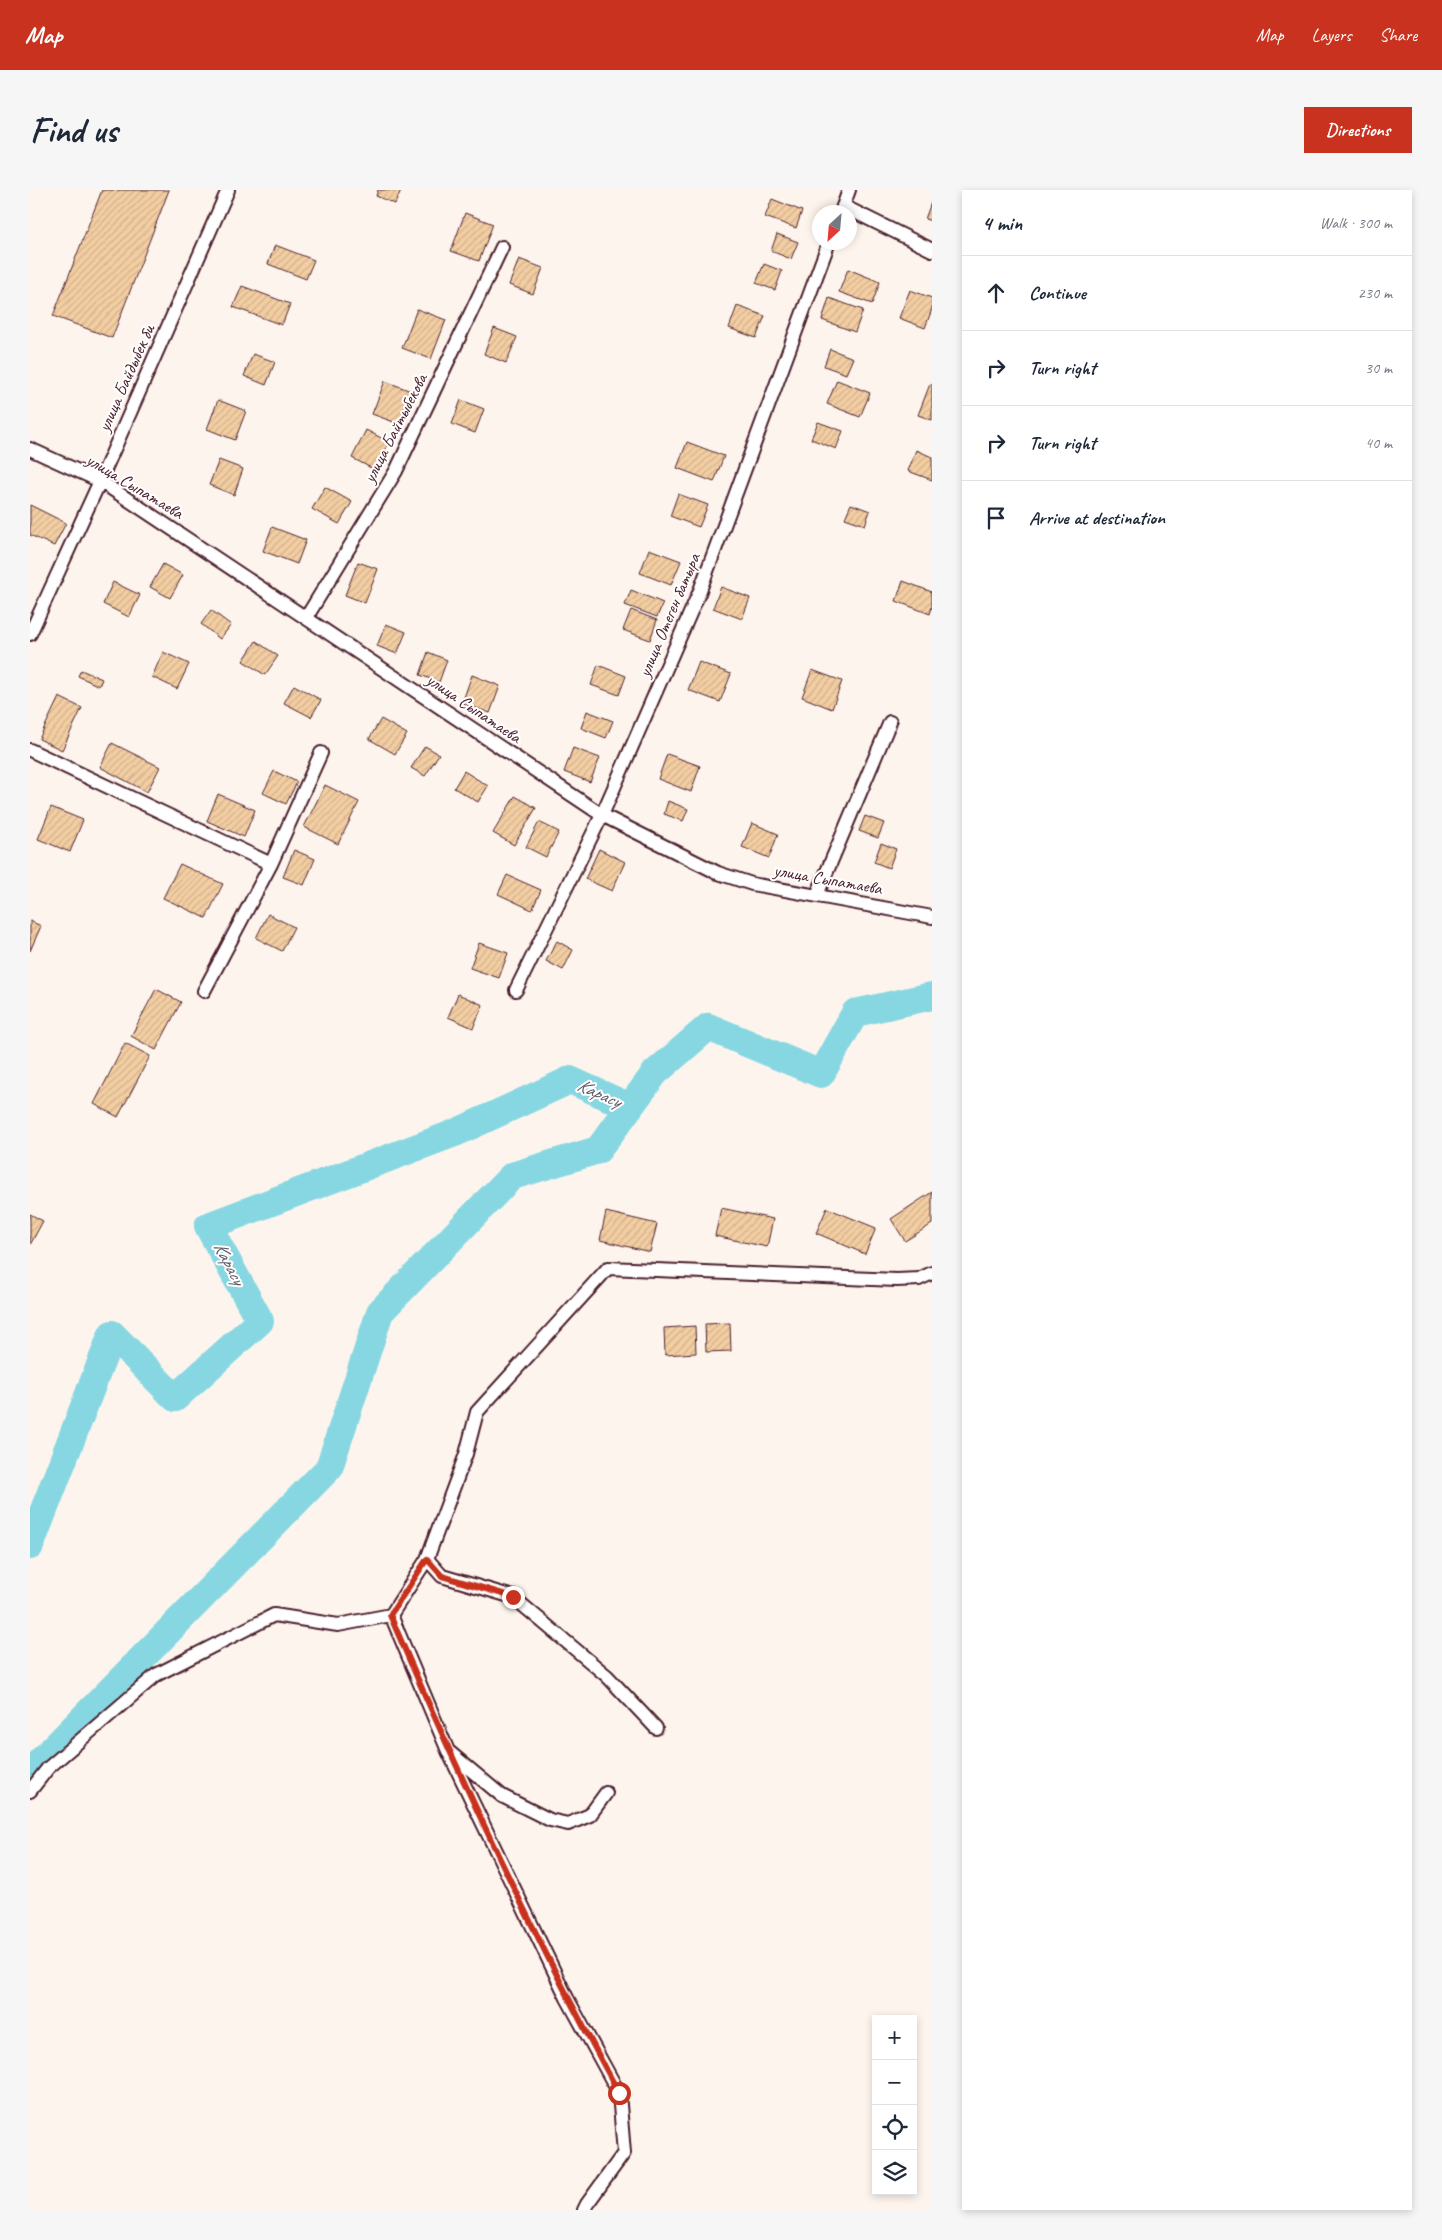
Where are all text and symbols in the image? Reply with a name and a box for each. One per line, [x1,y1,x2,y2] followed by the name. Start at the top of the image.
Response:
[25,20,62,50] text: Map
[1256,24,1284,46] text: Map
[1312,24,1351,46] text: Layers
[1379,24,1417,46] text: Share
[1304,107,1412,153] button: Directions
[30,108,117,153] text: Find us
[812,205,857,250] north arrow
[982,210,1022,236] text: 4 min
[1320,213,1392,233] text: Walk · 300 m
[982,279,1010,307] icon: ahead
[1029,281,1086,305] text: Continue
[1358,283,1392,303] text: 230 m
[92,320,160,436] street label: улица Байдыбек би
[982,354,1010,382] icon: right
[1029,356,1096,380] text: Turn right
[1365,358,1392,378] text: 30 m
[358,368,433,487] street label: улица Байтыбекова
[982,429,1010,457] icon: right
[1029,431,1096,455] text: Turn right
[1365,433,1392,453] text: 40 m
[82,448,189,524] street label: улица Сыпатаева
[982,504,1010,532] icon: arrive
[1029,506,1165,530] text: Arrive at destination
[633,549,705,681] street label: улица Отеген батыра
[422,668,526,748] street label: улица Сыпатаева
[771,858,885,900] street label: улица Сыпатаева
[574,1073,628,1115] water label: Карасу
[208,1238,252,1292] water label: Карасу
[502,1586,525,1609] route end
[872,2015,917,2195] map controls
[872,2015,917,2060] button: +
[872,2060,917,2105] button: −
[608,2082,631,2105] route start
[872,2105,917,2150] button: locate
[872,2150,917,2195] button: layers

